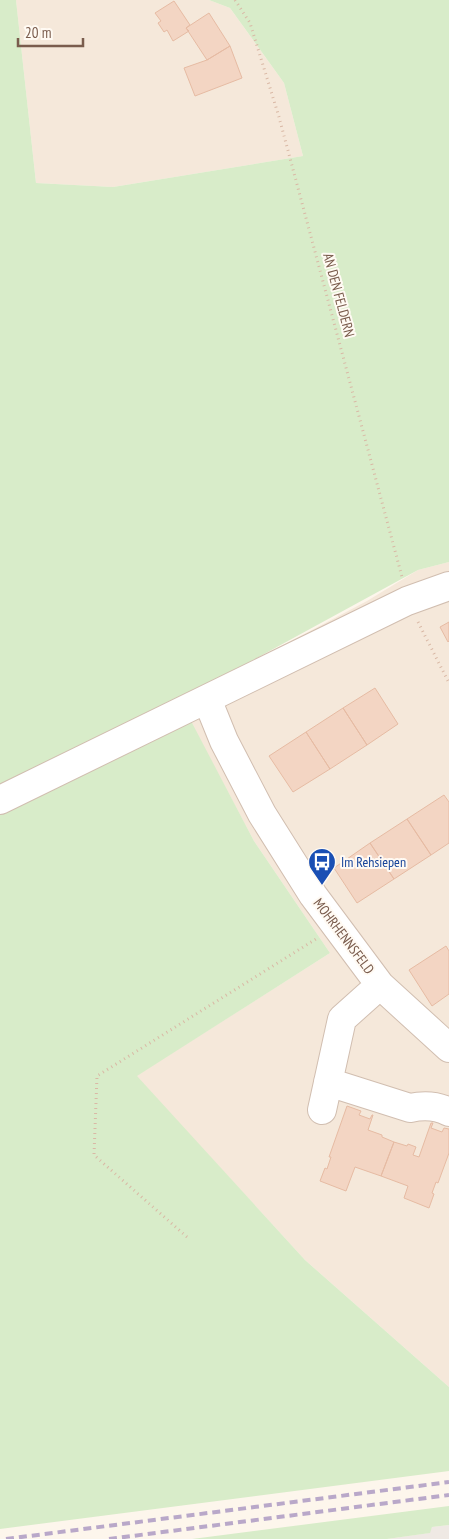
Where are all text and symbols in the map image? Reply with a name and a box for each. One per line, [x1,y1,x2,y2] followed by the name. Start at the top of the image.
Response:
[18,15,82,47] scale bar
[25,23,51,42] text: 20 m
[319,251,359,339] street label: AN DEN FELDERN
[307,847,337,886] bus stop icon: Im Rehsiepen
[341,853,406,871] place label: Im Rehsiepen
[310,895,378,977] street label: MOHRHENNSFELD

